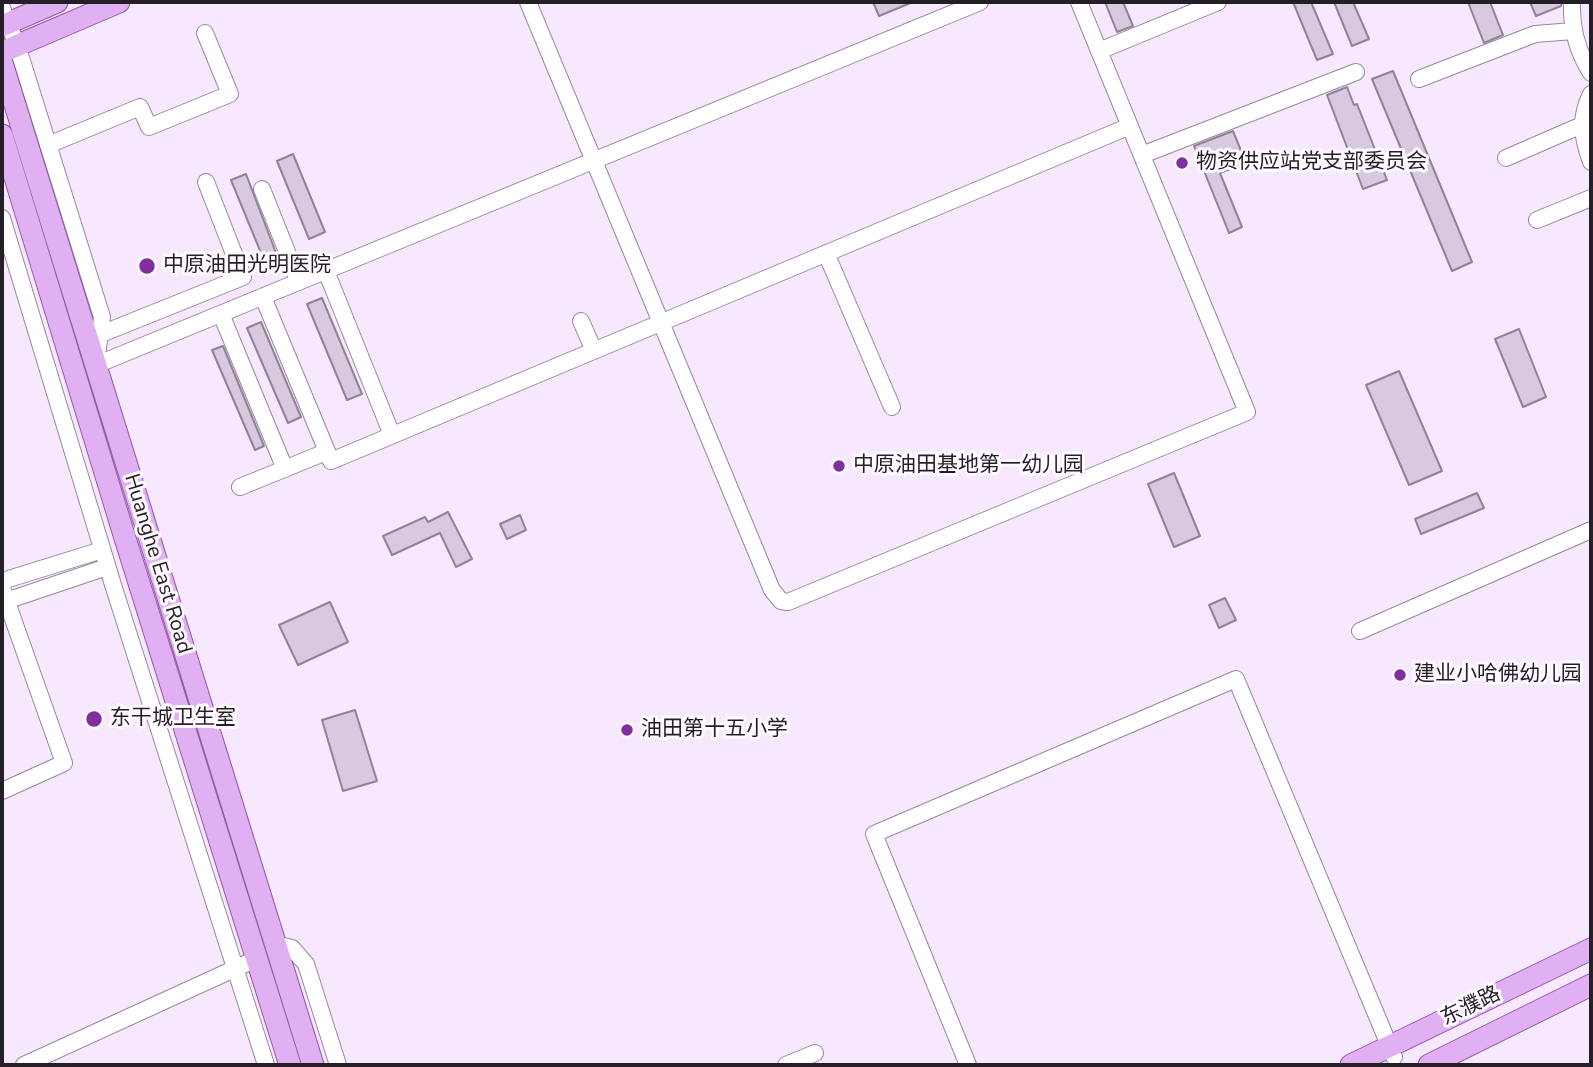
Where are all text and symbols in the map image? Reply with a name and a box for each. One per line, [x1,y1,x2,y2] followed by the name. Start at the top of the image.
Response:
[1196,150,1427,176] place label: 物资供应站党支部委员会
[1174,155,1190,171] marker: 物资供应站党支部委员会
[163,253,331,279] place label: 中原油田光明医院
[137,256,157,276] marker: 中原油田光明医院
[853,453,1084,479] place label: 中原油田基地第一幼儿园
[831,458,847,474] marker: 中原油田基地第一幼儿园
[118,471,196,657] street label: Huanghe East Road
[1414,662,1582,688] place label: 建业小哈佛幼儿园
[1392,667,1408,683] marker: 建业小哈佛幼儿园
[110,706,236,732] place label: 东干城卫生室
[84,709,104,729] marker: 东干城卫生室
[641,717,788,743] place label: 油田第十五小学
[619,722,635,738] marker: 油田第十五小学
[1437,982,1505,1032] street label: 东濮路

